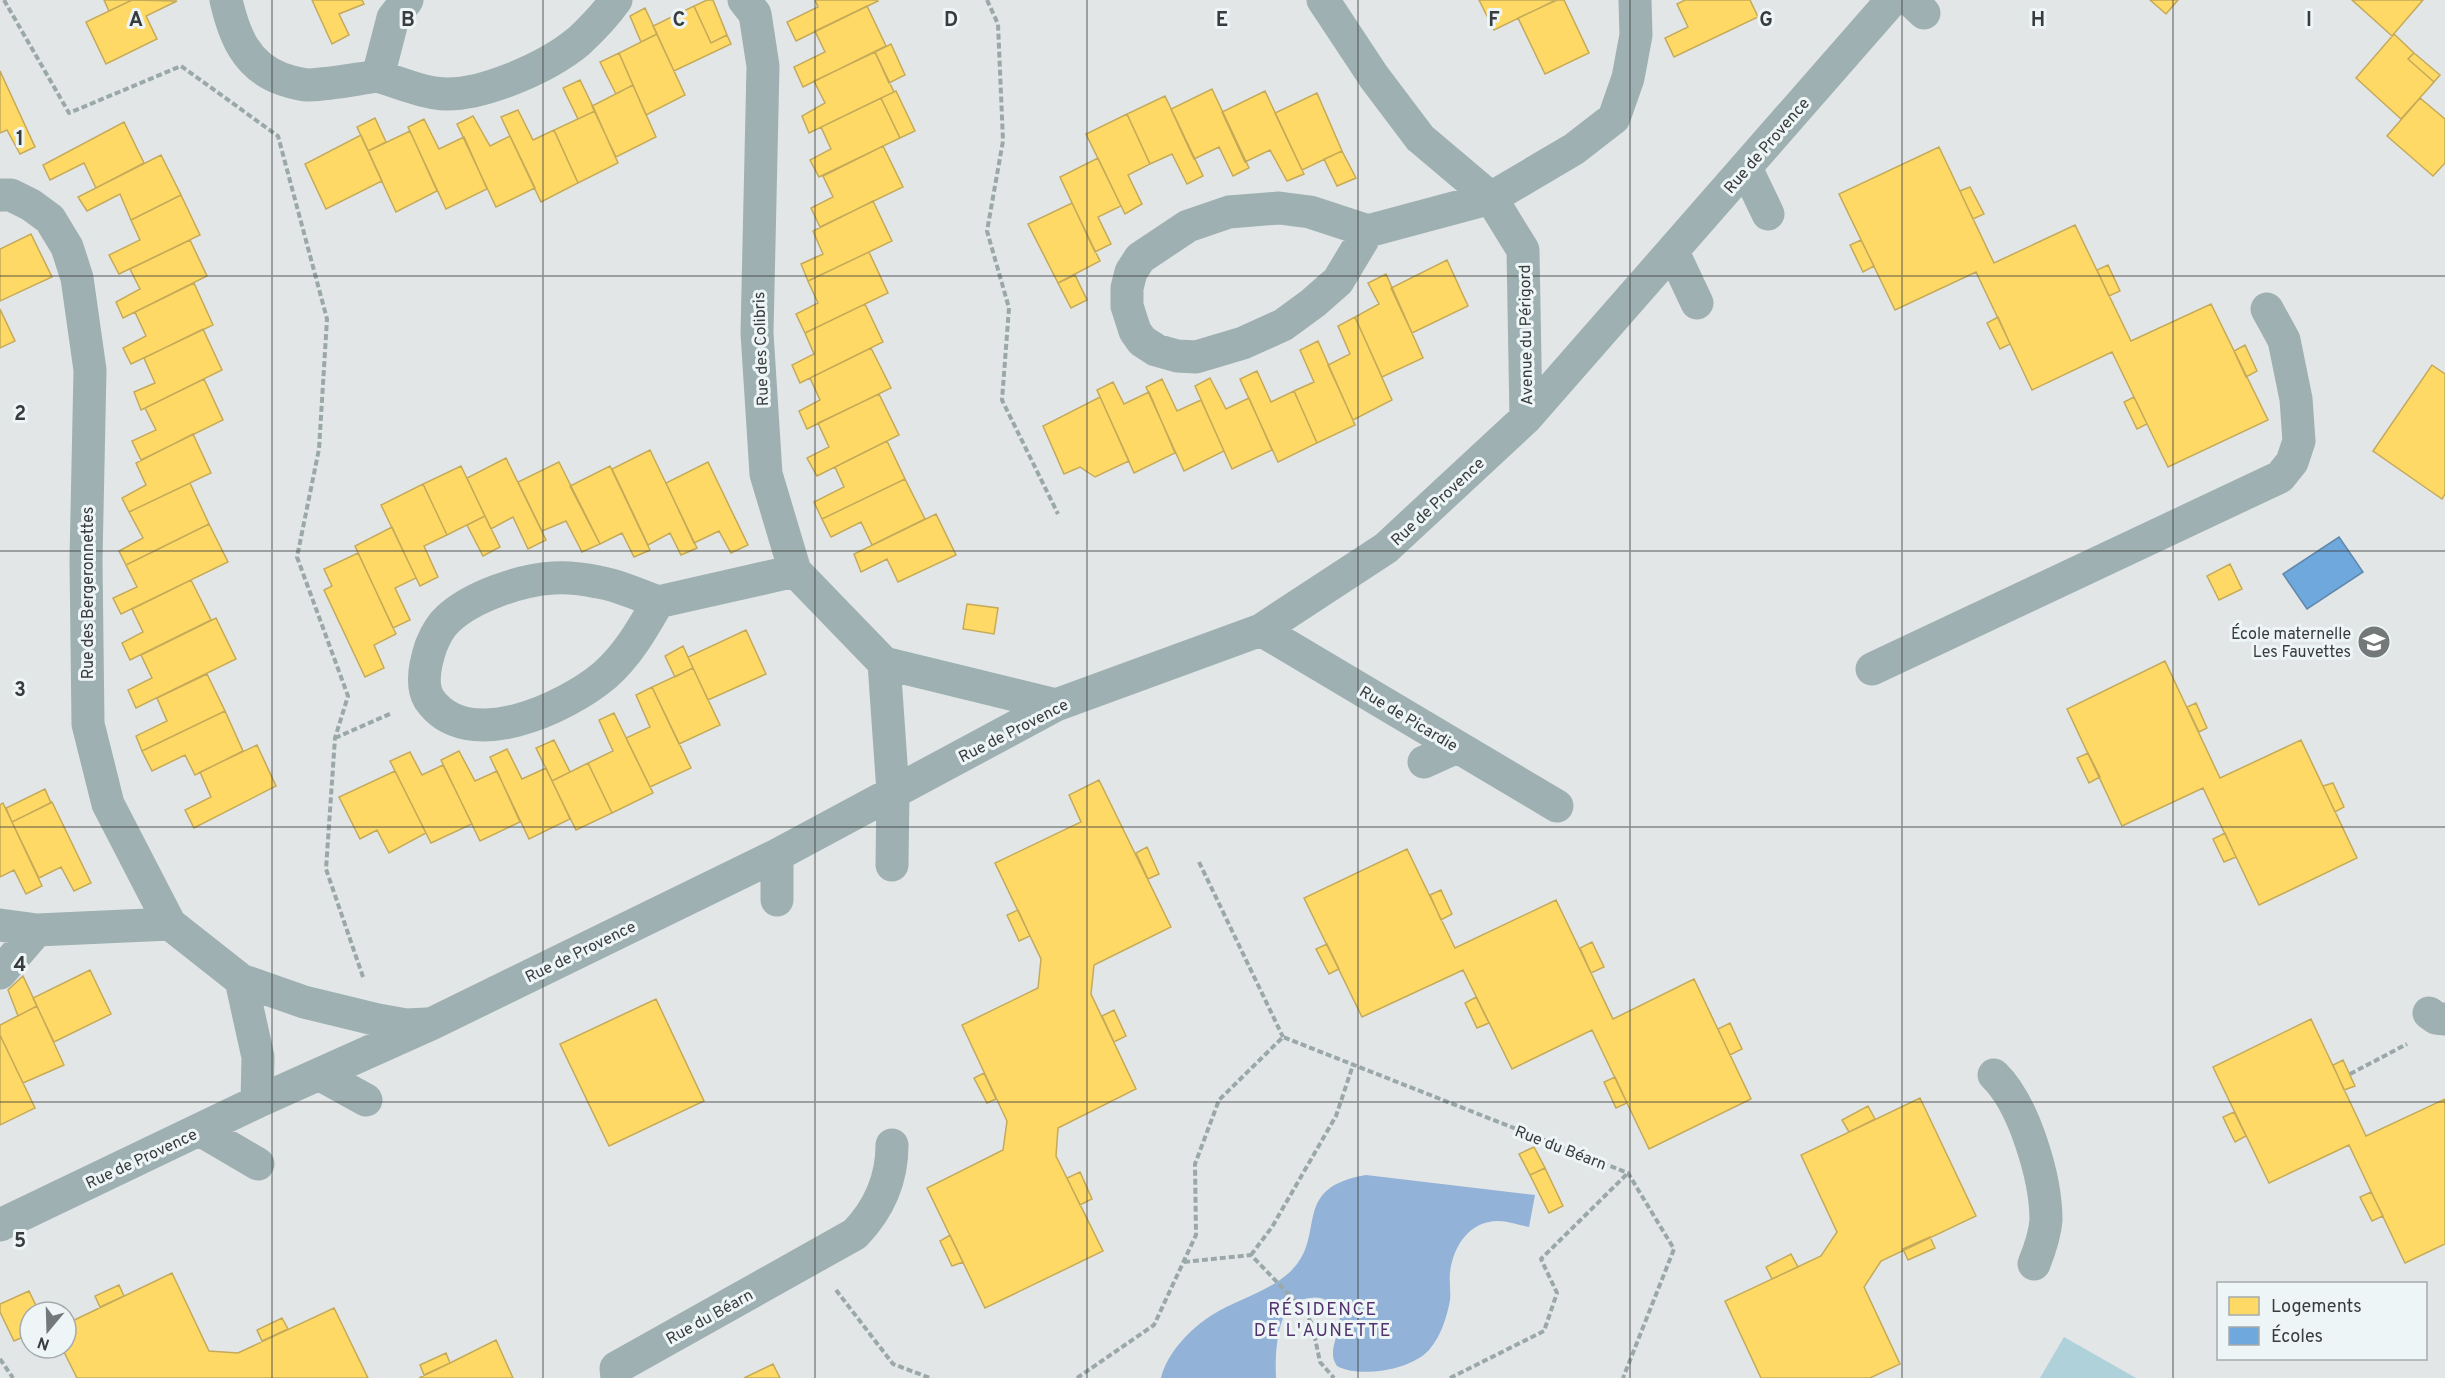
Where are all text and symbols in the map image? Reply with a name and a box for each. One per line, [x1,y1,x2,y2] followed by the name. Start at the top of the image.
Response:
[129,8,143,34] text: A
[401,8,415,34] text: B
[673,8,685,34] text: C
[944,8,958,34] text: D
[1216,8,1228,34] text: E
[1488,8,1500,34] text: F
[1759,8,1773,34] text: G
[2031,8,2045,34] text: H
[2306,8,2312,34] text: I
[1720,94,1815,198] street label: Rue de Provence
[16,127,24,153] text: 1
[1516,265,1538,405] street label: Avenue du Périgord
[750,291,774,407] street label: Rue des Colibris
[14,402,26,428] text: 2
[1387,454,1489,551] street label: Rue de Provence
[79,507,99,679] street label: Rue des Bergeronnettes
[2231,623,2351,663] place label: École maternelle Les Fauvettes
[2356,624,2392,660] school or university icon: École maternelle Les Fauvettes
[14,678,26,704] text: 3
[1355,683,1461,757] street label: Rue de Picardie
[956,695,1072,768] street label: Rue de Provence
[522,917,639,988] street label: Rue de Provence
[14,953,26,979] text: 4
[1512,1122,1609,1175] street label: Rue du Béarn
[83,1125,201,1194] street label: Rue de Provence
[14,1229,26,1255] text: 5
[2217,1282,2427,1360] legend
[663,1286,757,1350] street label: Rue du Béarn
[2271,1296,2362,1319] text: Logements
[1254,1297,1392,1343] district label: RÉSIDENCE DE L'AUNETTE
[18,1300,78,1360] north arrow
[2271,1324,2323,1349] text: Écoles
[35,1331,52,1354] text: N

